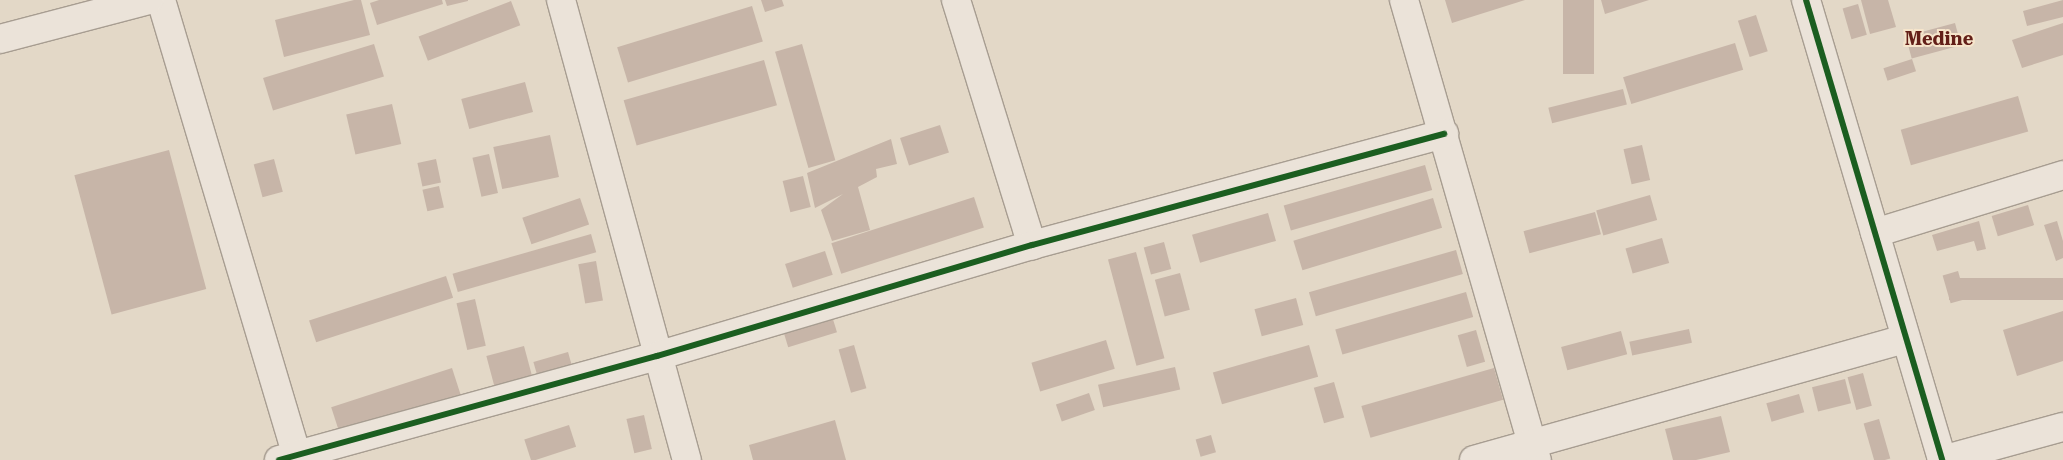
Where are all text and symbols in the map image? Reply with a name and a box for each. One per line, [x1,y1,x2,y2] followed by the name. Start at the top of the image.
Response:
[1905,28,1973,50] district label: Medine

